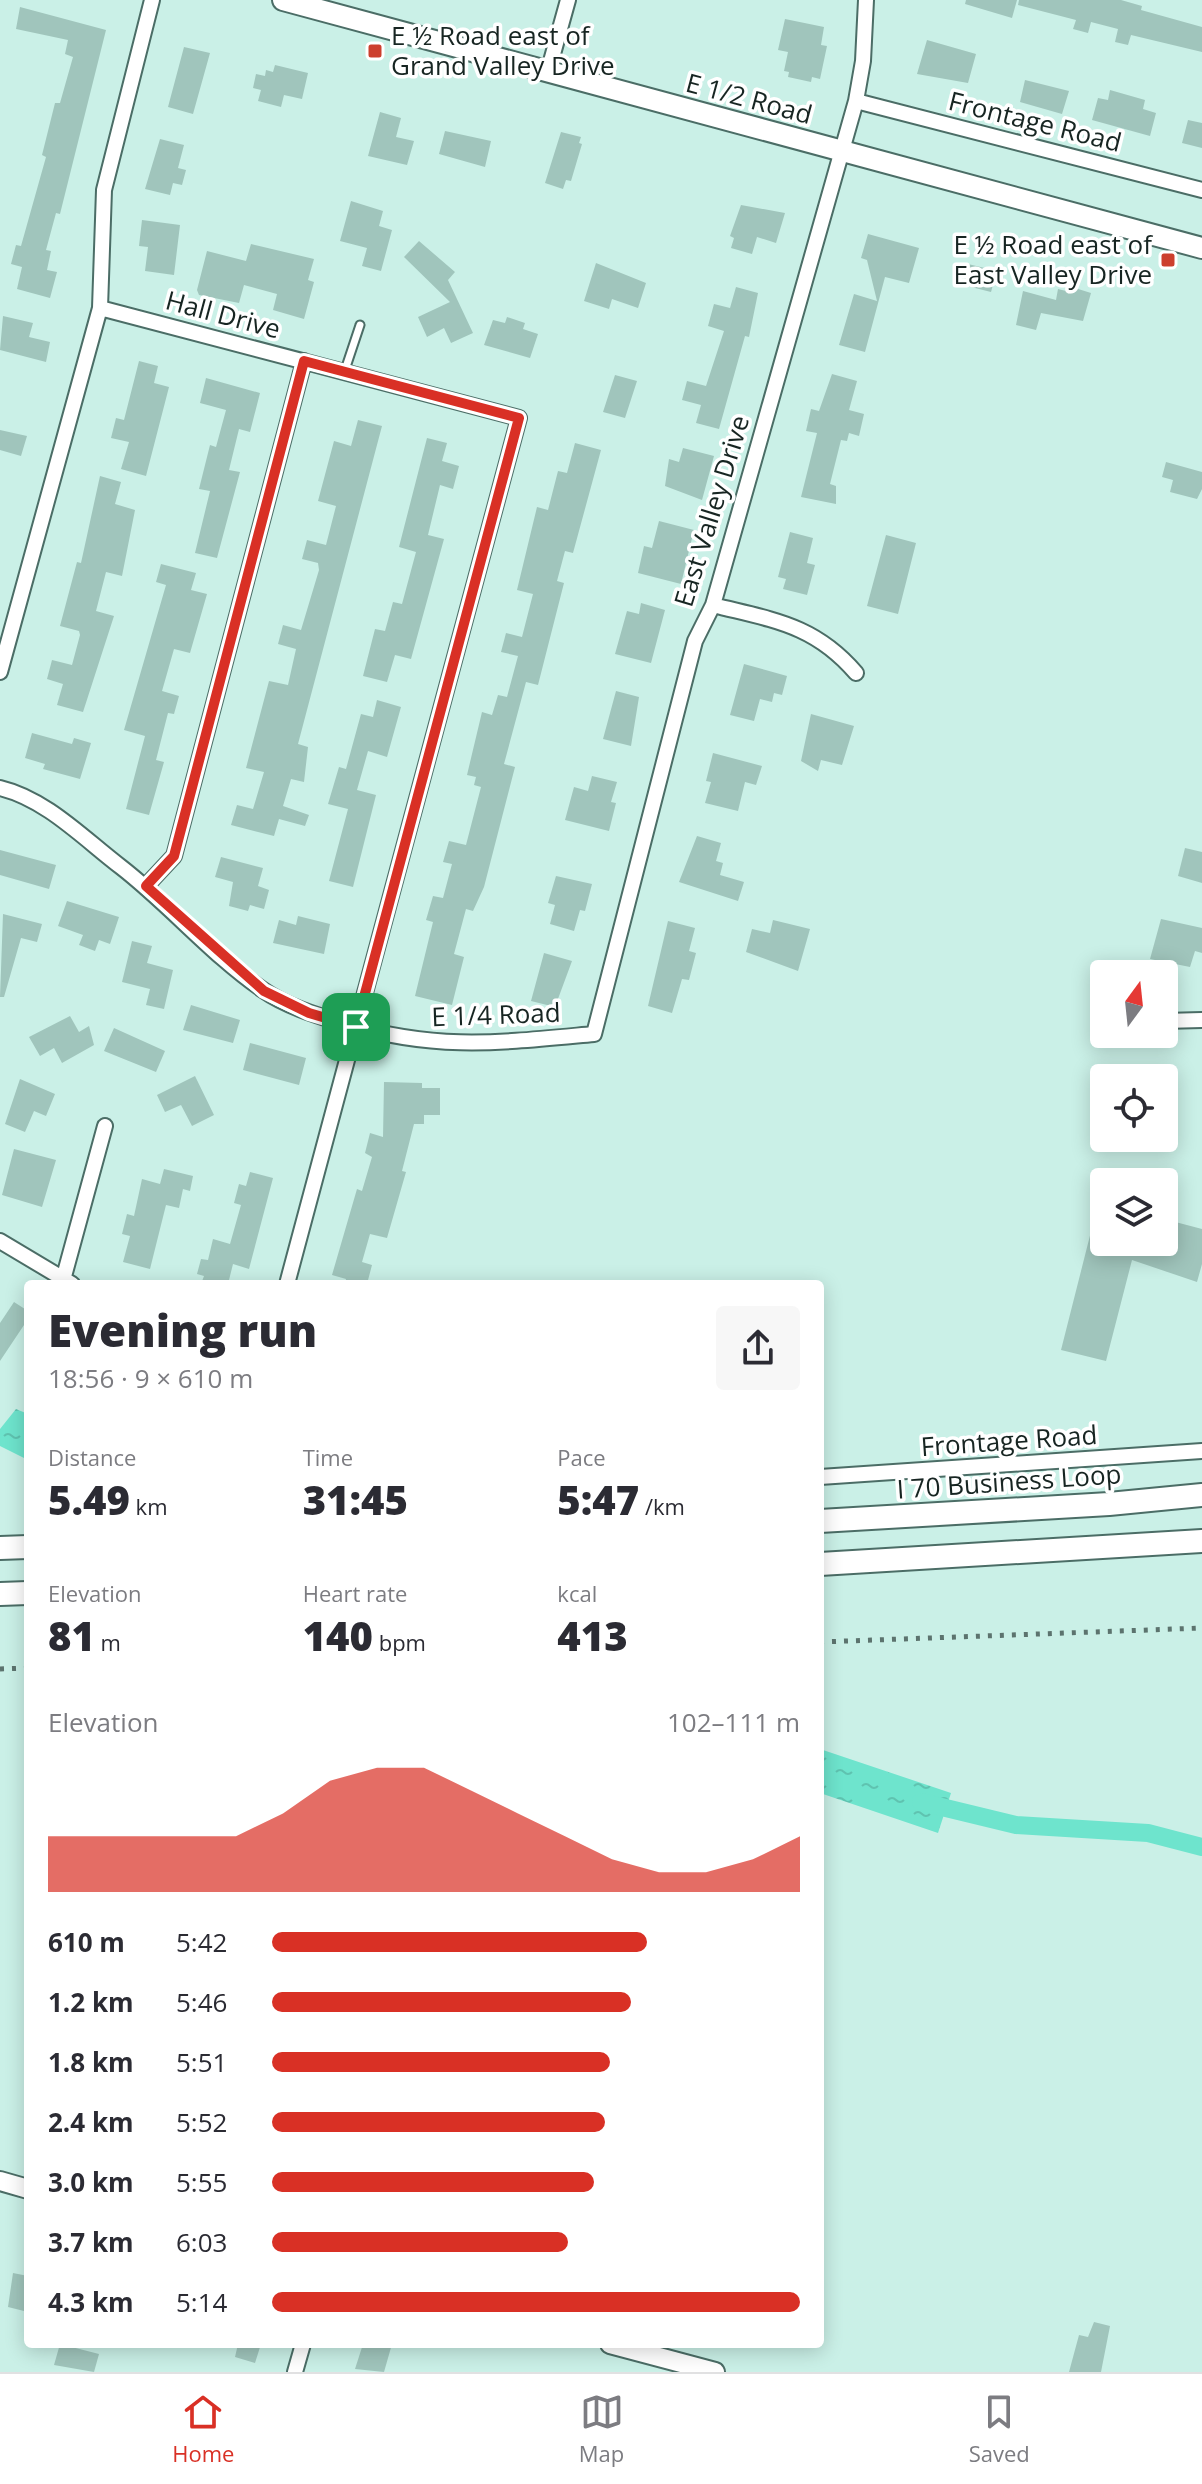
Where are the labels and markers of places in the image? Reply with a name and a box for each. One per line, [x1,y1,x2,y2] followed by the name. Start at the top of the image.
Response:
[391,17,615,83] place label: E ½ Road east of Grand Valley Drive
[366,42,384,60] marker: E ½ Road east of Grand Valley Drive
[953,226,1153,292] place label: E ½ Road east of East Valley Drive
[1159,251,1177,269] marker: E ½ Road east of East Valley Drive
[322,993,390,1061] pin

